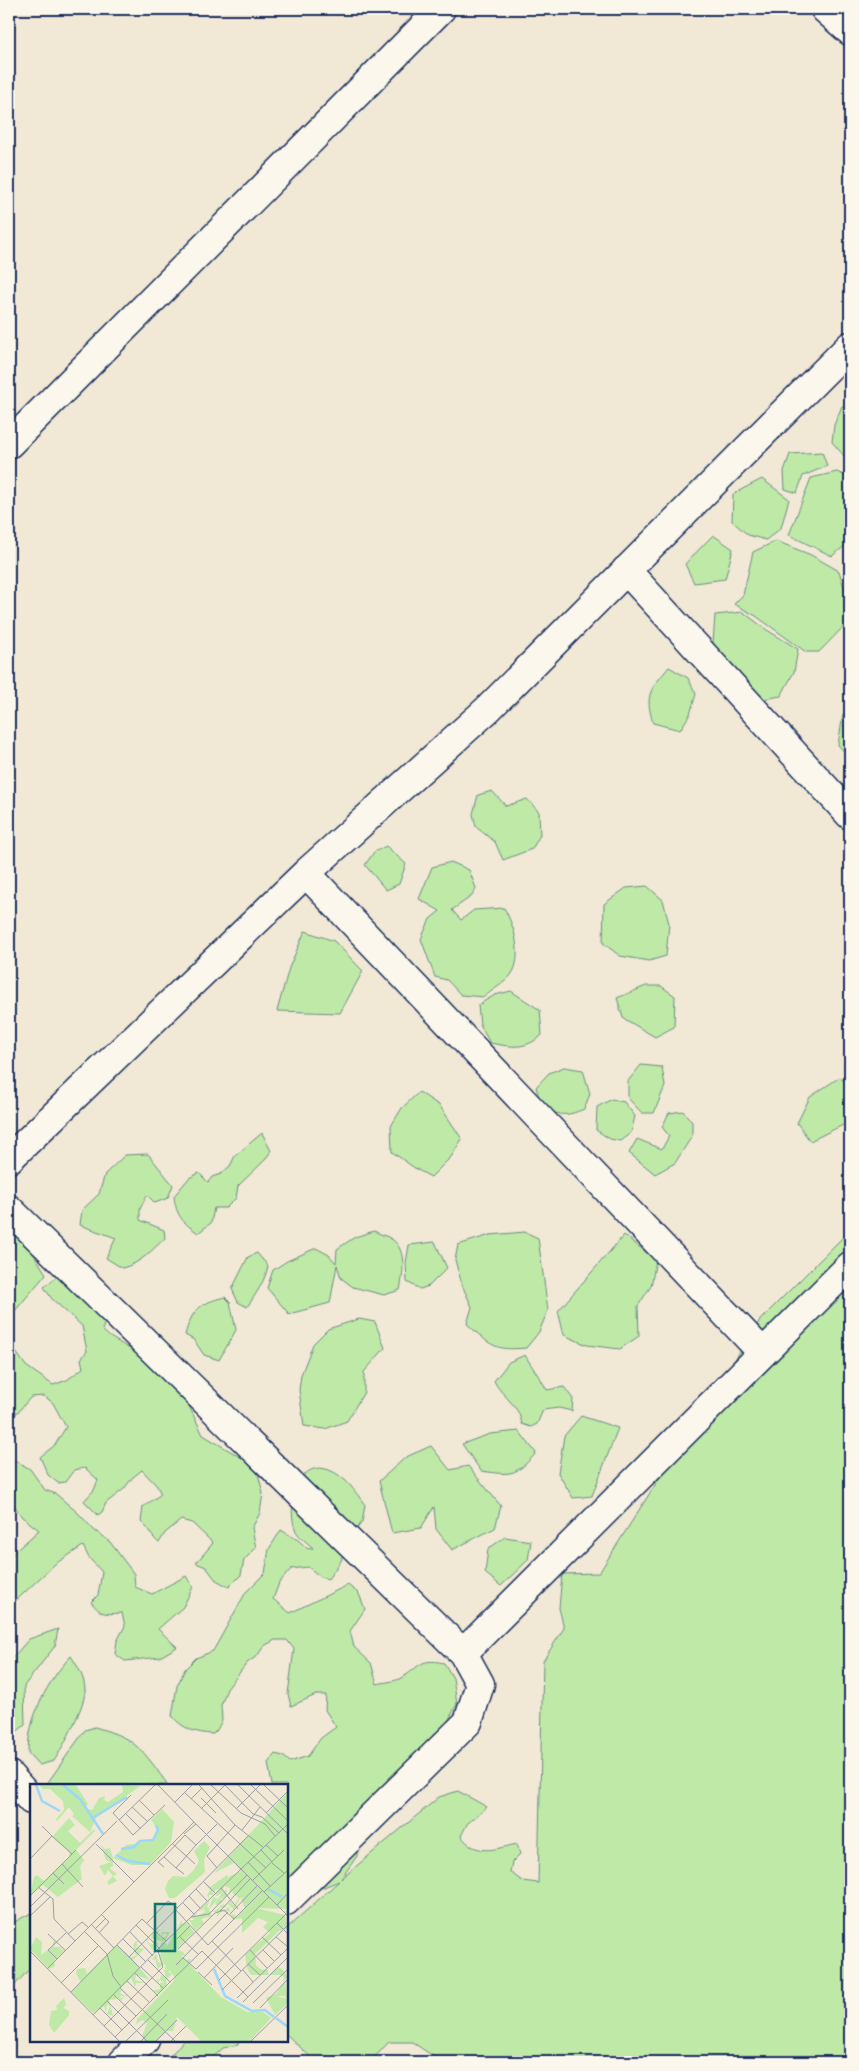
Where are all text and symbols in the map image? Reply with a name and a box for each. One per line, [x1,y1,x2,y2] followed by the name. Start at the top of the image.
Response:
[30,1784,288,2041] inset map

